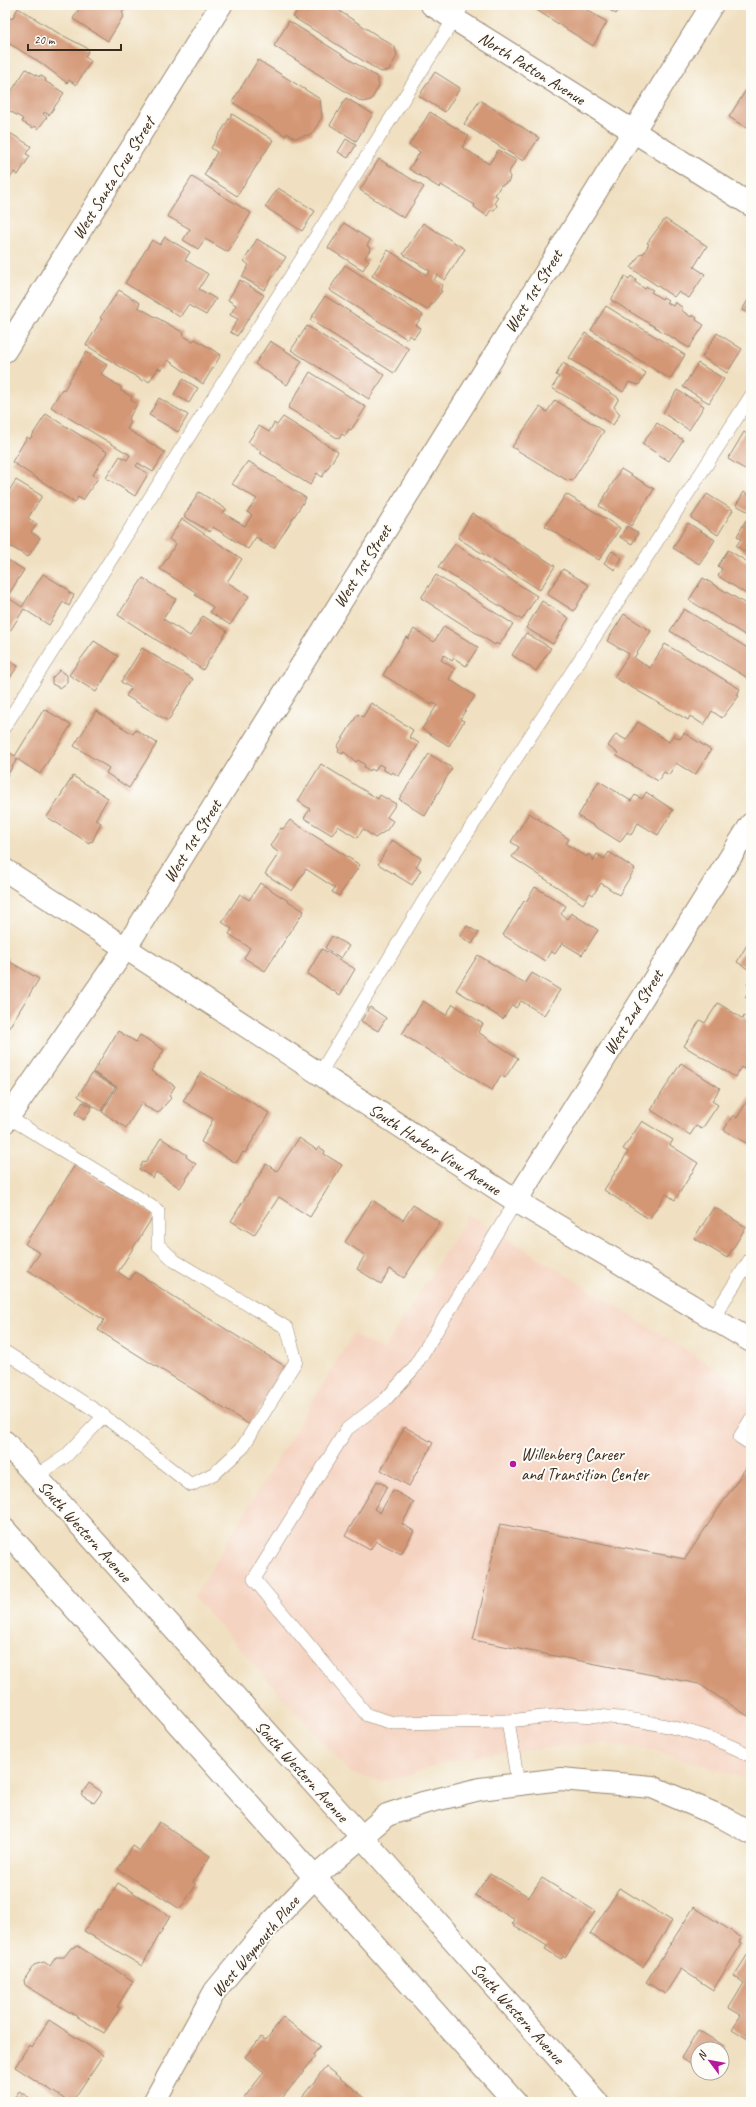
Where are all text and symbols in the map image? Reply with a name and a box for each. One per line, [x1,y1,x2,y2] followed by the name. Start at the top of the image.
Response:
[28,26,121,52] scale bar
[475,27,590,110] street label: North Patton Avenue
[34,32,56,48] text: 20 m
[67,111,161,243] street label: West Santa Cruz Street
[500,244,568,336] street label: West 1st Street
[329,519,397,611] street label: West 1st Street
[159,794,227,886] street label: West 1st Street
[599,964,669,1059] street label: West 2nd Street
[365,1099,506,1201] street label: South Harbor View Avenue
[521,1444,650,1485] place label: Willenberg Career and Transition Center
[508,1459,518,1469] marker: Willenberg Career and Transition Center
[33,1476,137,1588] street label: South Western Avenue
[250,1716,354,1828] street label: South Western Avenue
[207,1890,305,2001] street label: West Weymouth Place
[466,1958,570,2070] street label: South Western Avenue
[690,2041,730,2081] north arrow
[694,2047,710,2062] text: N

